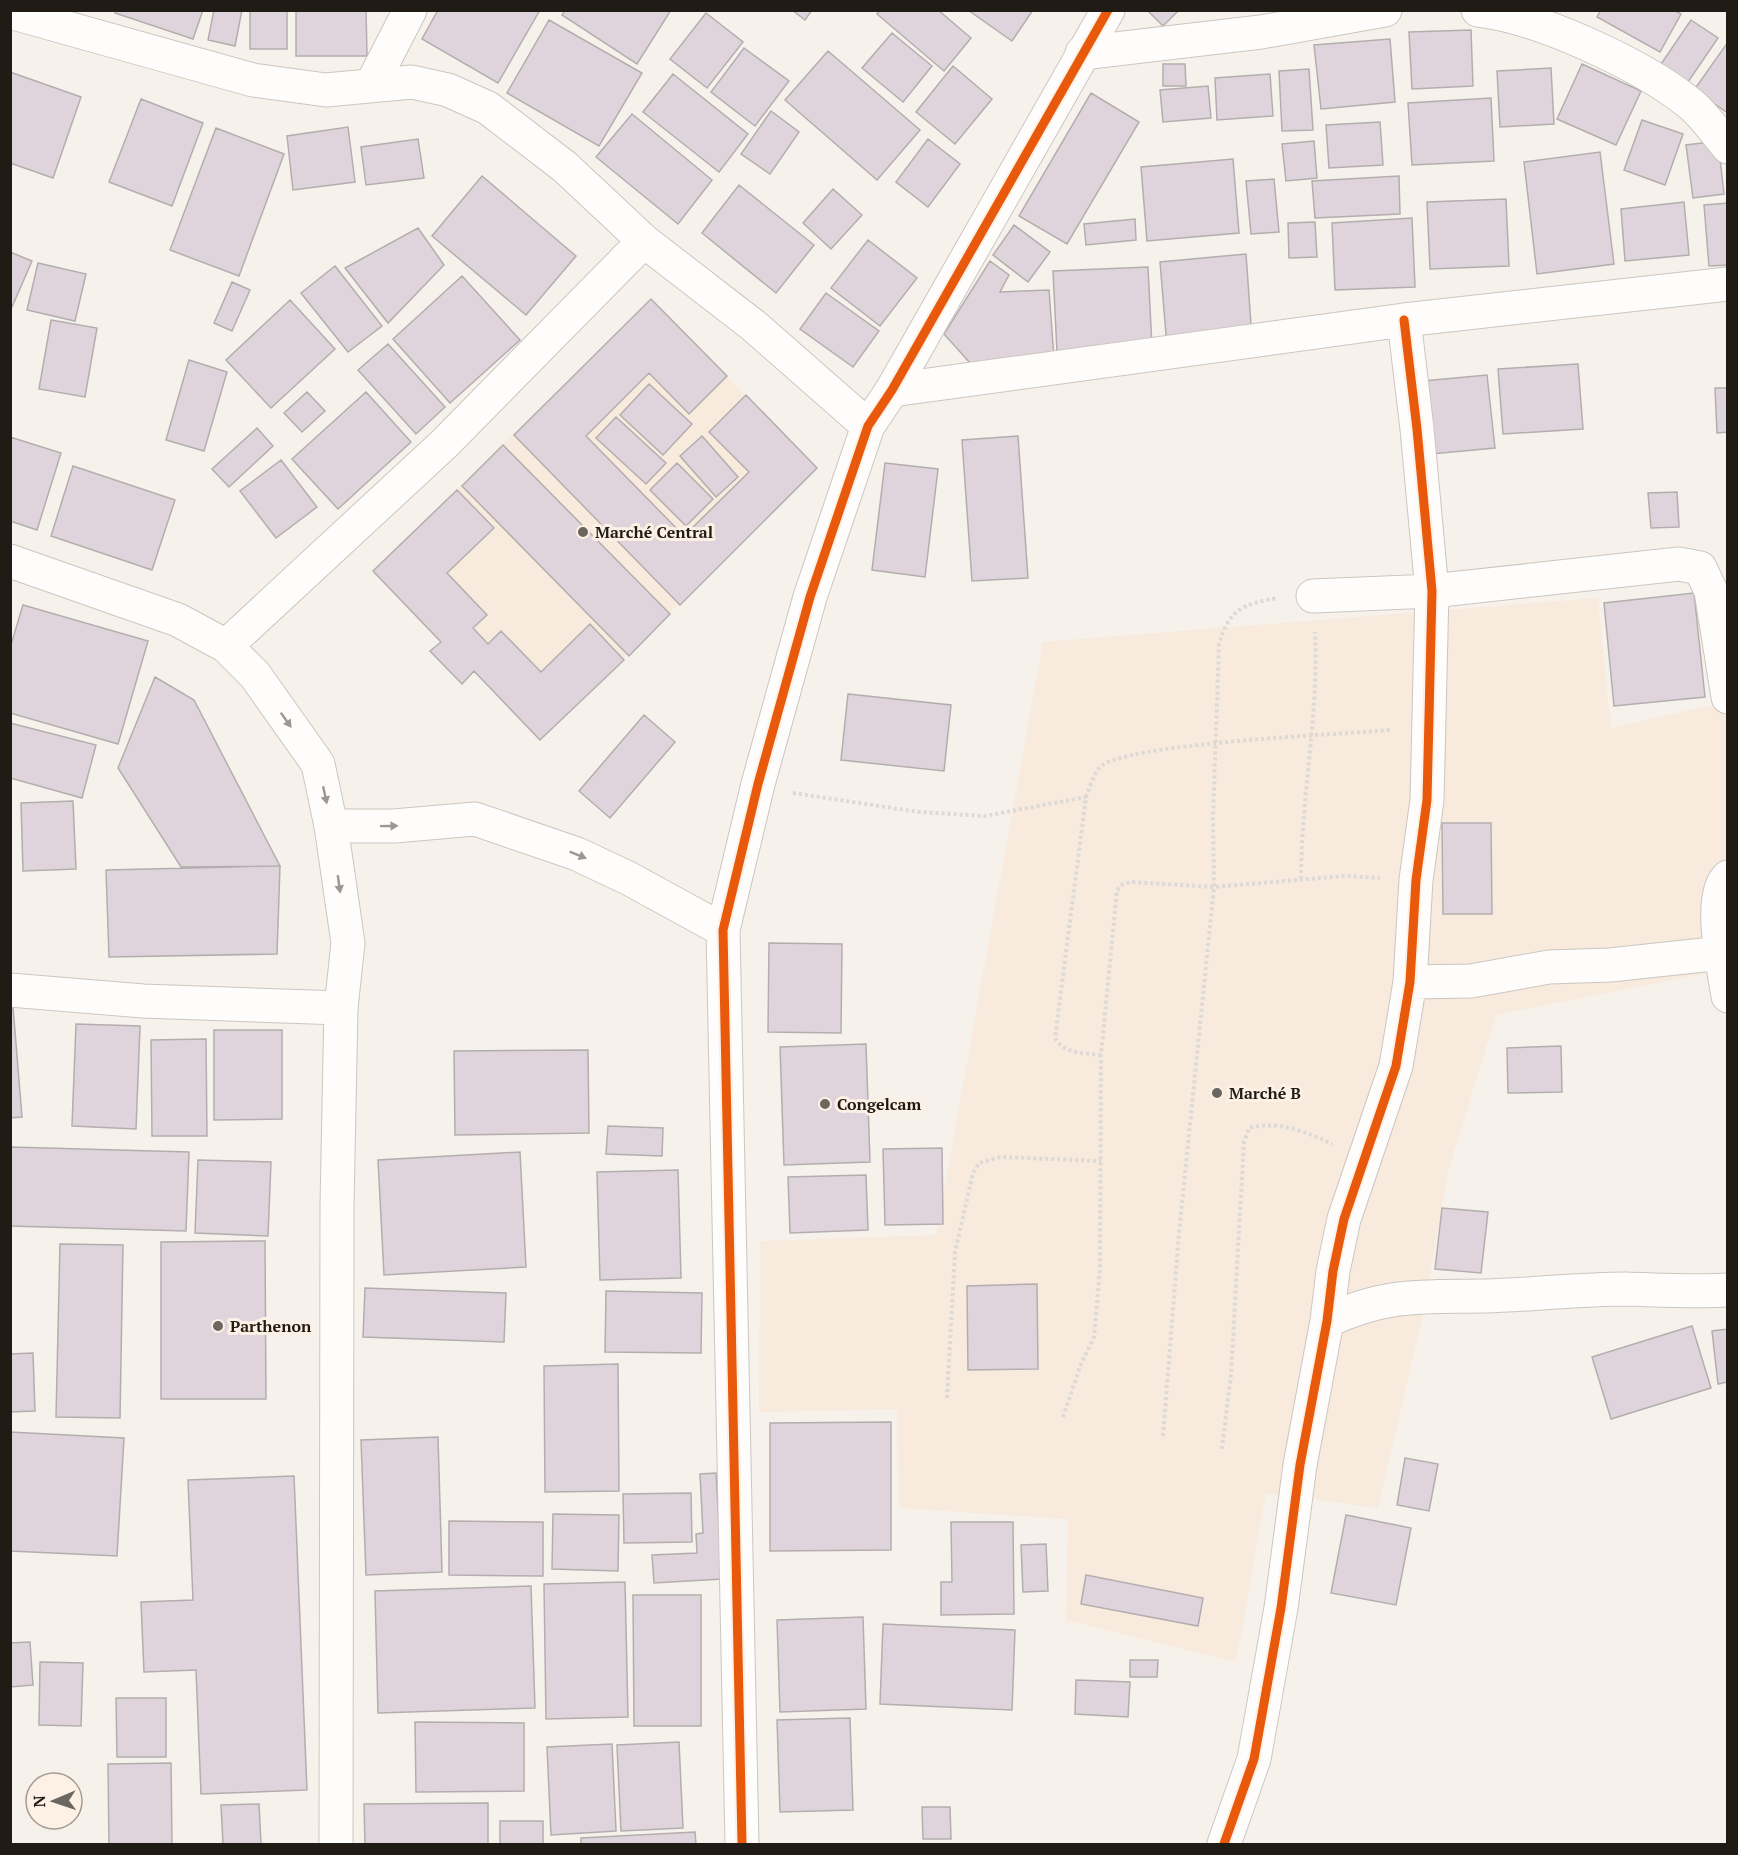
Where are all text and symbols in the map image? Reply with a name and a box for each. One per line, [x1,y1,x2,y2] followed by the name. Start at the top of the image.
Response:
[595,521,713,543] place label: Marché Central
[576,525,590,539] marker: Marché Central
[280,711,292,727] one-way arrow
[321,786,330,805] one-way arrow
[380,821,399,831] one-way arrow
[569,851,587,860] one-way arrow
[335,875,344,894] one-way arrow
[1229,1082,1301,1104] place label: Marché B
[1210,1086,1224,1100] marker: Marché B
[837,1093,921,1115] place label: Congelcam
[818,1097,832,1111] marker: Congelcam
[230,1315,312,1337] place label: Parthenon
[211,1319,225,1333] marker: Parthenon
[24,1771,84,1831] north arrow
[28,1795,50,1808] text: N

